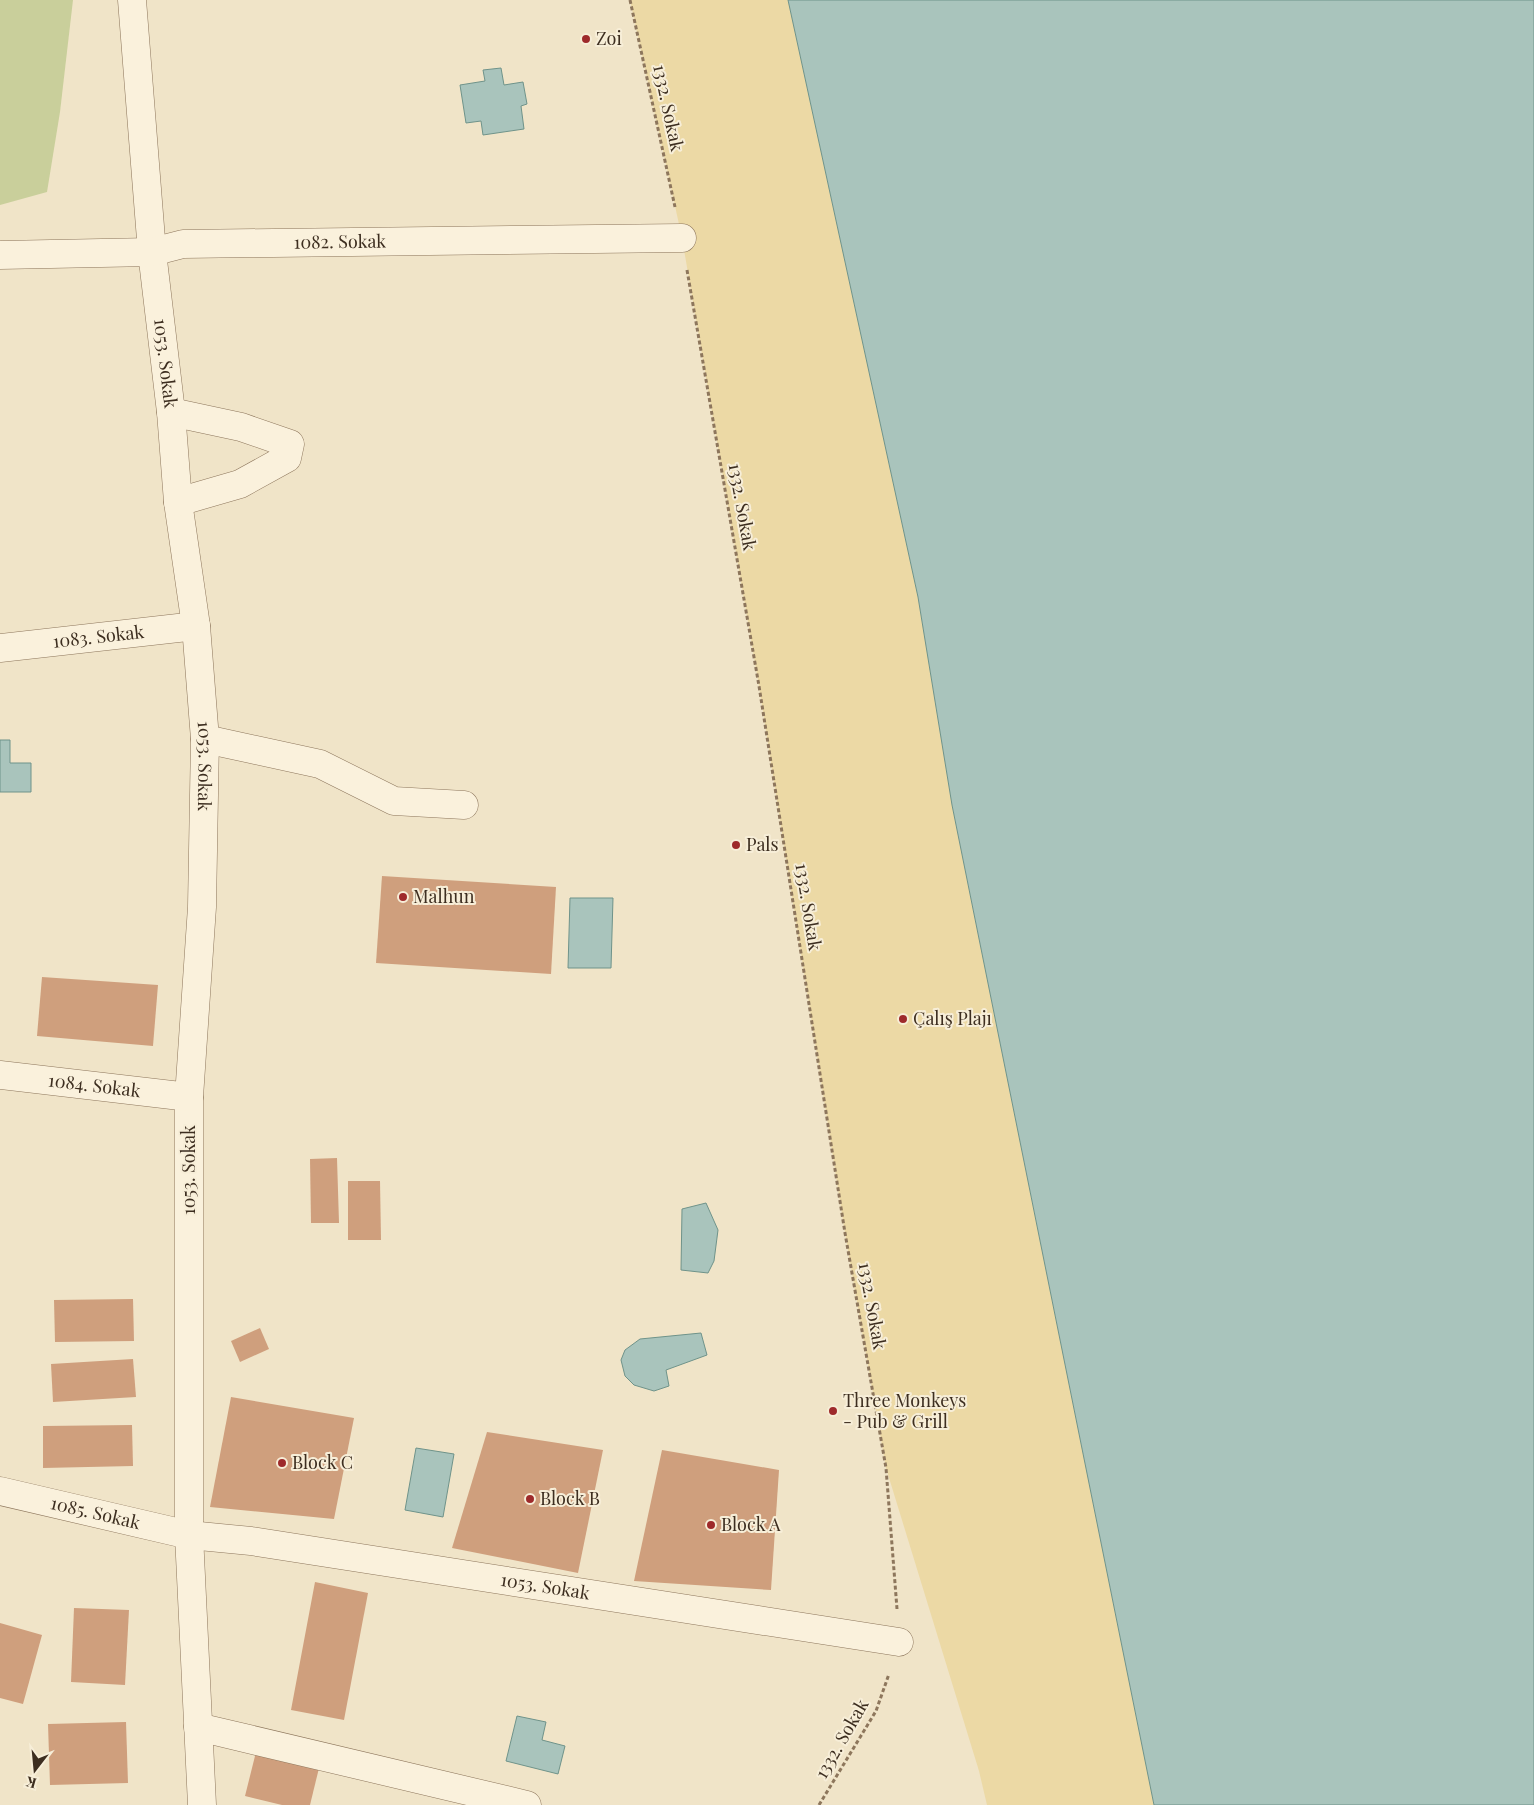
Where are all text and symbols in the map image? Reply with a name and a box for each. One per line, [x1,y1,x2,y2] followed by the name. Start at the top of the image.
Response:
[596,26,622,50] place label: Zoi
[580,33,592,45] marker: Zoi
[648,62,690,154] street label: 1332. Sokak
[294,229,386,254] street label: 1082. Sokak
[149,317,183,410] street label: 1053. Sokak
[724,461,762,552] street label: 1332. Sokak
[51,619,145,653] street label: 1083. Sokak
[193,720,218,812] street label: 1053. Sokak
[746,832,779,856] place label: Pals
[730,839,742,851] marker: Pals
[790,861,828,952] street label: 1332. Sokak
[413,884,475,908] place label: Malhun
[397,891,409,903] marker: Malhun
[913,1006,992,1030] place label: Çalış Plajı
[897,1013,909,1025] marker: Çalış Plajı
[47,1068,142,1102] street label: 1084. Sokak
[176,1125,200,1215] street label: 1053. Sokak
[854,1260,892,1351] street label: 1332. Sokak
[843,1388,966,1433] place label: Three Monkeys - Pub & Grill
[827,1405,839,1417] marker: Three Monkeys - Pub & Grill
[292,1450,353,1474] place label: Block C
[276,1457,288,1469] marker: Block C
[540,1486,600,1510] place label: Block B
[48,1490,143,1534] street label: 1085. Sokak
[524,1493,536,1505] marker: Block B
[721,1512,781,1536] place label: Block A
[705,1519,717,1531] marker: Block A
[499,1567,592,1605] street label: 1053. Sokak
[809,1694,874,1783] street label: 1332. Sokak
[10,1745,60,1795] north arrow
[23,1772,39,1793] text: K

